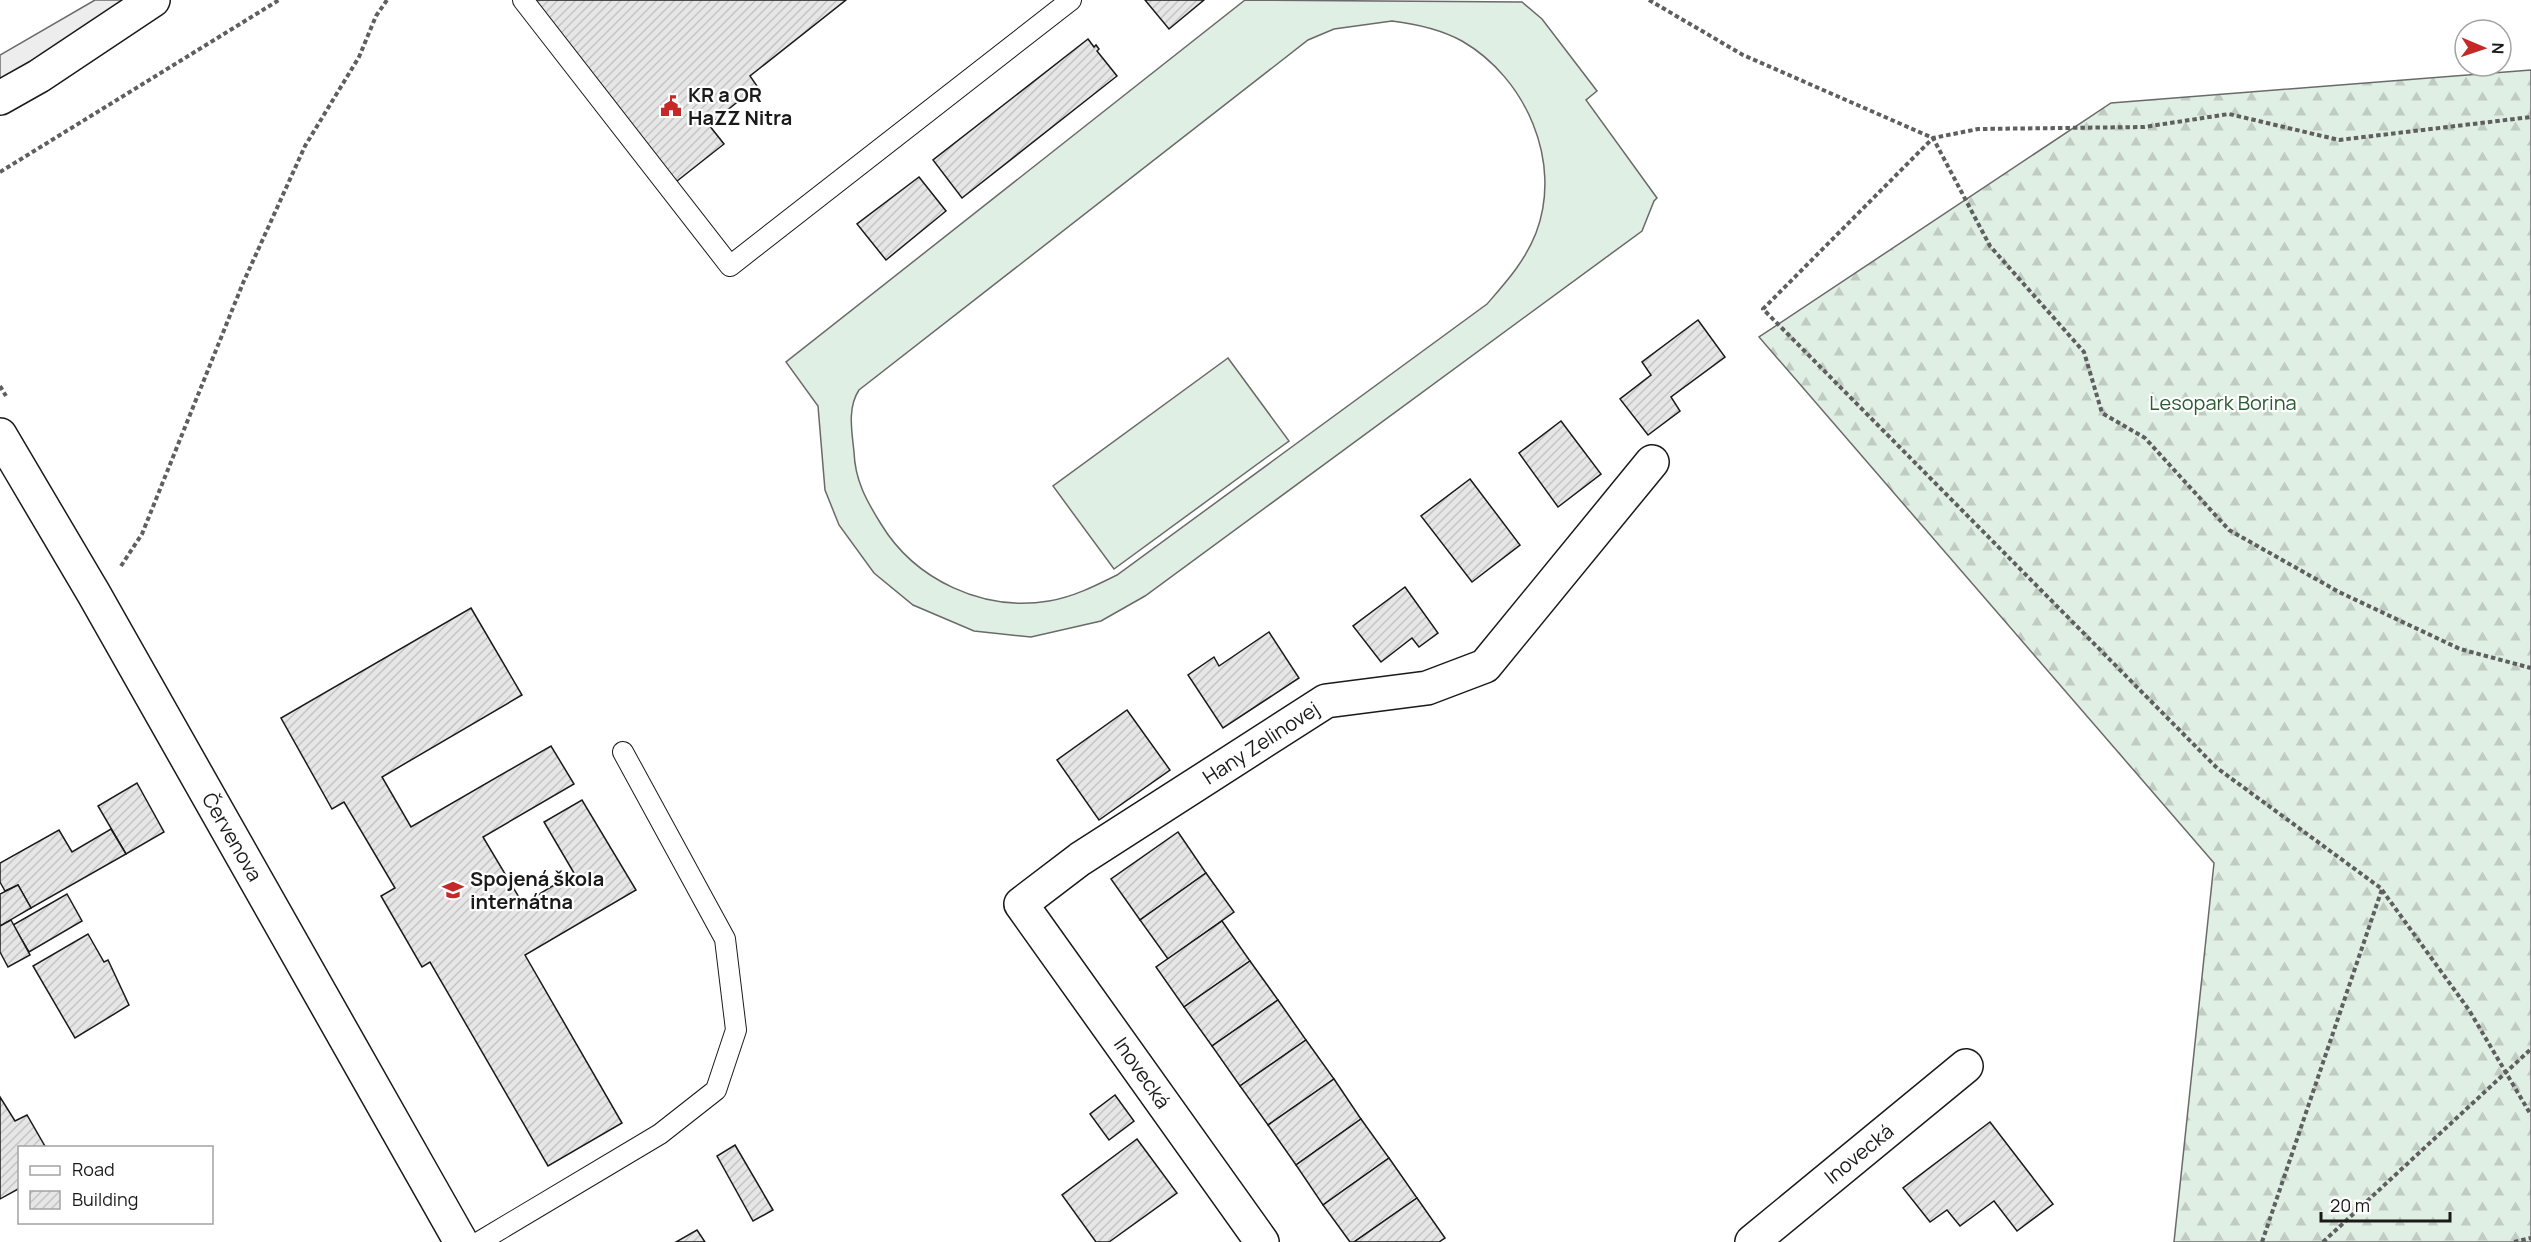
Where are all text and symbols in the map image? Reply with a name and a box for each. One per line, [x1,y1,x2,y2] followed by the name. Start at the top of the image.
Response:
[2453,18,2513,78] north arrow
[2487,42,2509,55] text: N
[688,81,792,131] place label: KR a OR HaZZ Nitra
[659,94,683,118] public building icon: KR a OR HaZZ Nitra
[2149,389,2297,416] park label: Lesopark Borina
[1197,695,1324,790] street label: Hany Zelinovej
[196,787,269,886] street label: Červenova
[470,865,604,915] place label: Spojená škola internátna
[441,878,465,902] school or university icon: Spojená škola internátna
[1108,1032,1177,1114] street label: Inovecká
[1819,1117,1899,1190] street label: Inovecká
[18,1146,213,1224] legend
[72,1157,115,1181] text: Road
[2321,1185,2450,1223] scale bar
[72,1187,138,1211] text: Building
[2330,1193,2370,1217] text: 20 m

